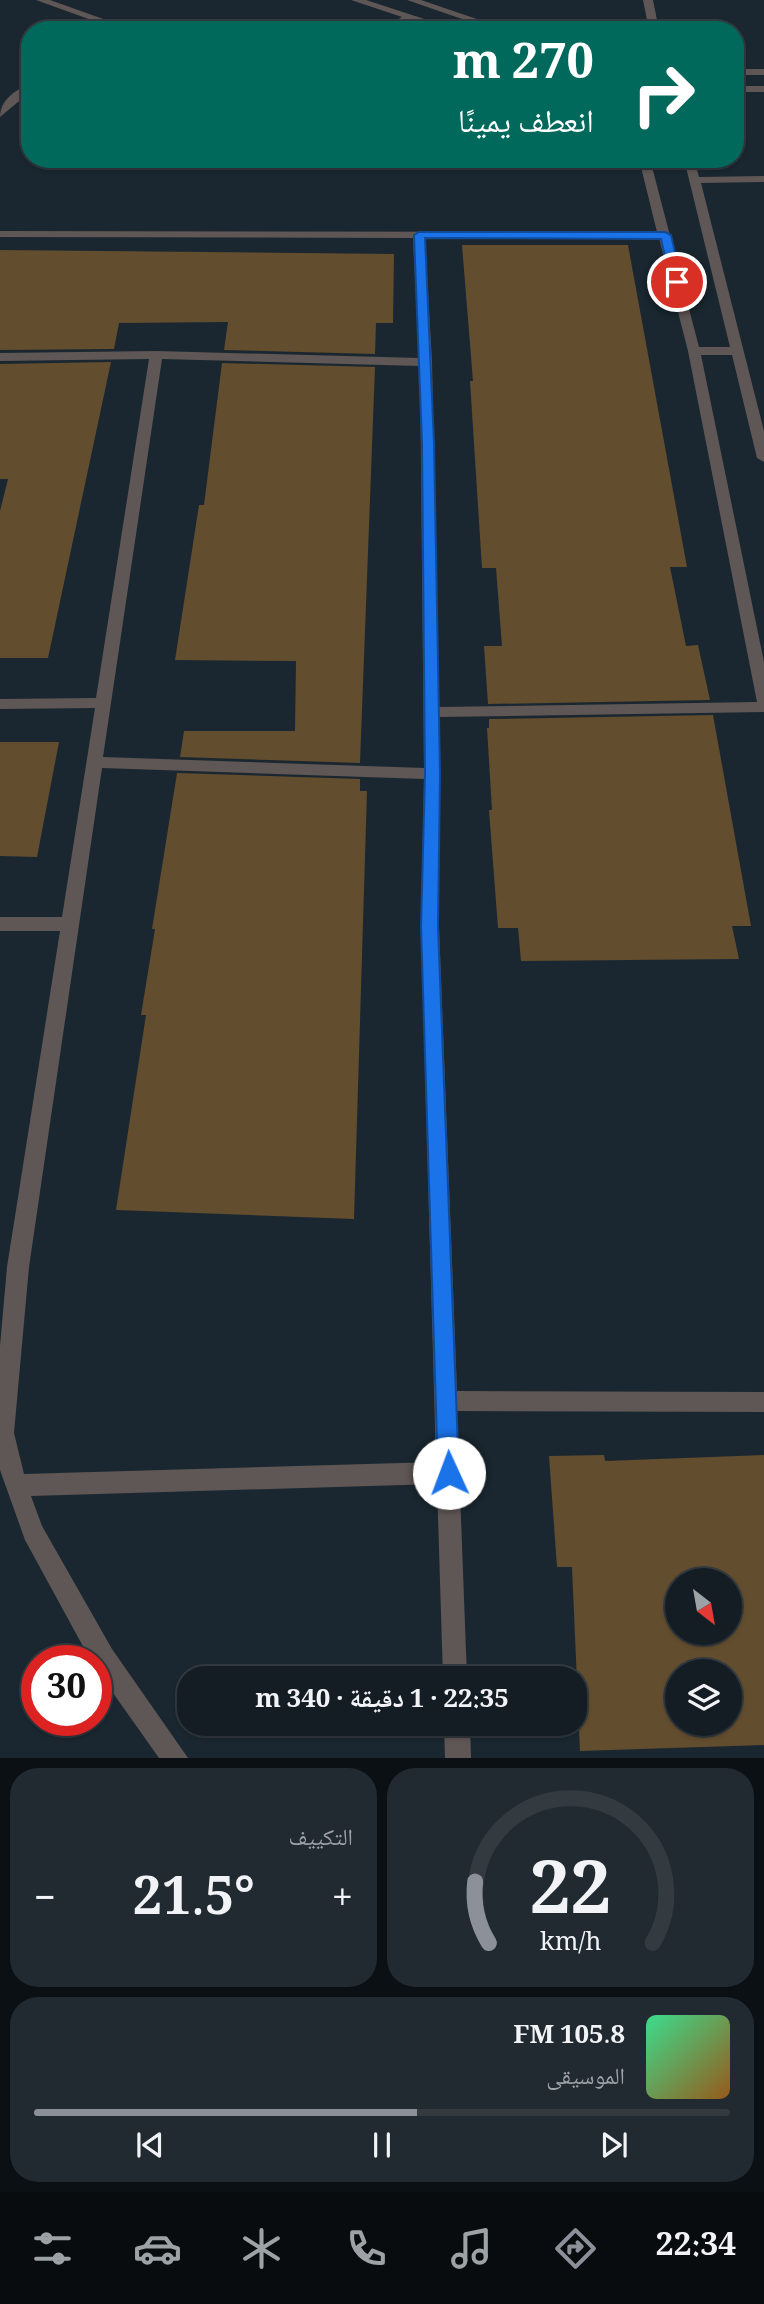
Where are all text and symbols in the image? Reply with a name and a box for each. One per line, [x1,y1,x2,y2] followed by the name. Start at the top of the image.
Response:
[453,26,594,109] text: 270 m
[618,49,709,140] icon: right
[458,98,594,152] text: انعطف يمينًا
[647,252,707,312] pin
[658,263,696,301] icon: arrive
[412,1436,486,1510] position arrow
[665,1568,742,1645] north arrow
[665,1568,742,1736] map controls
[21,1645,112,1736] speed limit sign: 30
[665,1659,742,1736] button: layers
[255,1679,509,1723] text: 22:35 · 1 دقيقة · 340 m
[288,1820,353,1860] text: التكييف
[530,1836,611,1960] text: 22
[133,1858,255,1947] text: 21.5°
[34,1870,56,1935] text: −
[332,1870,353,1935] text: +
[540,1923,601,1966] text: km/h
[513,2015,625,2059] text: 105.8 FM
[546,2059,625,2099] text: الموسيقى
[131,2126,169,2164] icon: previous
[363,2126,401,2164] icon: pause
[595,2126,633,2164] icon: next
[656,2221,736,2275] text: 22:34
[28,2224,77,2273] icon: filters
[133,2224,182,2273] icon: car
[237,2224,286,2273] icon: climate
[342,2224,391,2273] icon: phone
[447,2224,496,2273] icon: music
[551,2224,600,2273] icon: directions

